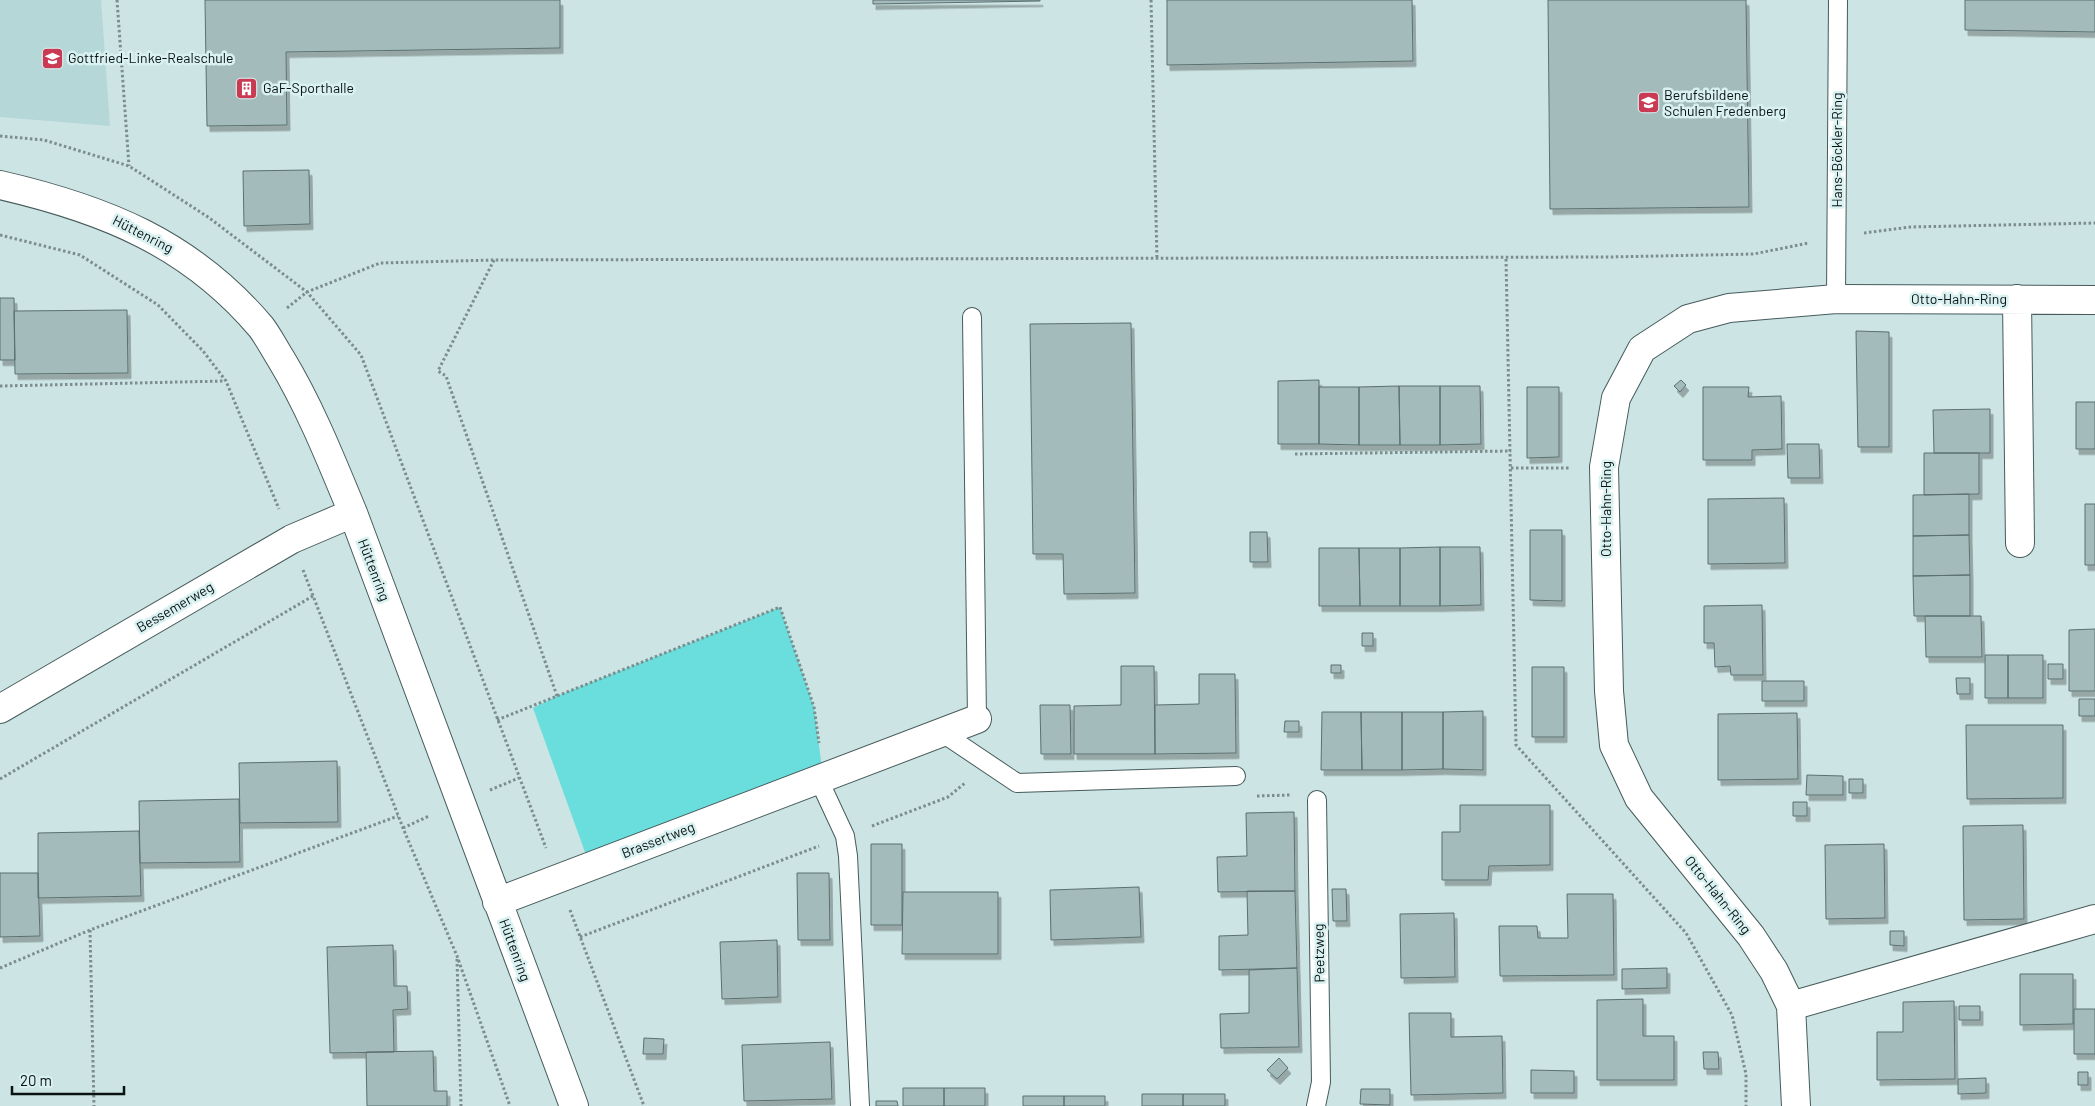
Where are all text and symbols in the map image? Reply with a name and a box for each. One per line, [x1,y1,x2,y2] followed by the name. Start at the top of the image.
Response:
[40,46,64,70] school or university icon: Gottfried-Linke-Realschule
[68,49,233,66] place label: Gottfried-Linke-Realschule
[235,76,259,100] building icon: GaF-Sporthalle
[263,79,354,96] place label: GaF-Sporthalle
[1664,86,1786,119] place label: Berufsbildene Schulen Fredenberg
[1636,91,1660,115] school or university icon: Berufsbildene Schulen Fredenberg
[1828,92,1845,208] street label: Hans-Böckler-Ring
[110,211,176,256] street label: Hüttenring
[1911,290,2007,307] street label: Otto-Hahn-Ring
[1597,461,1614,557] street label: Otto-Hahn-Ring
[355,536,394,603] street label: Hüttenring
[133,578,216,635] street label: Bessemerweg
[619,818,697,861] street label: Brassertweg
[1682,852,1755,937] street label: Otto-Hahn-Ring
[496,916,535,983] street label: Hüttenring
[1309,923,1328,983] street label: Peetzweg
[12,1064,125,1096] scale bar
[20,1071,52,1089] text: 20 m

